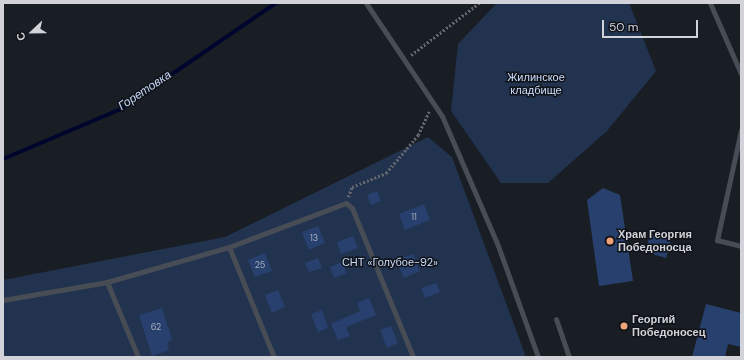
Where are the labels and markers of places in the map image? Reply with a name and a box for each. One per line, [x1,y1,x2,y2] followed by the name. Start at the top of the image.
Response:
[618,228,692,254] place label: Храм Георгия Победоносца
[605,236,615,246] marker: Храм Георгия Победоносца
[632,313,705,339] place label: Георгий Победоносец
[619,321,629,331] marker: Георгий Победоносец

